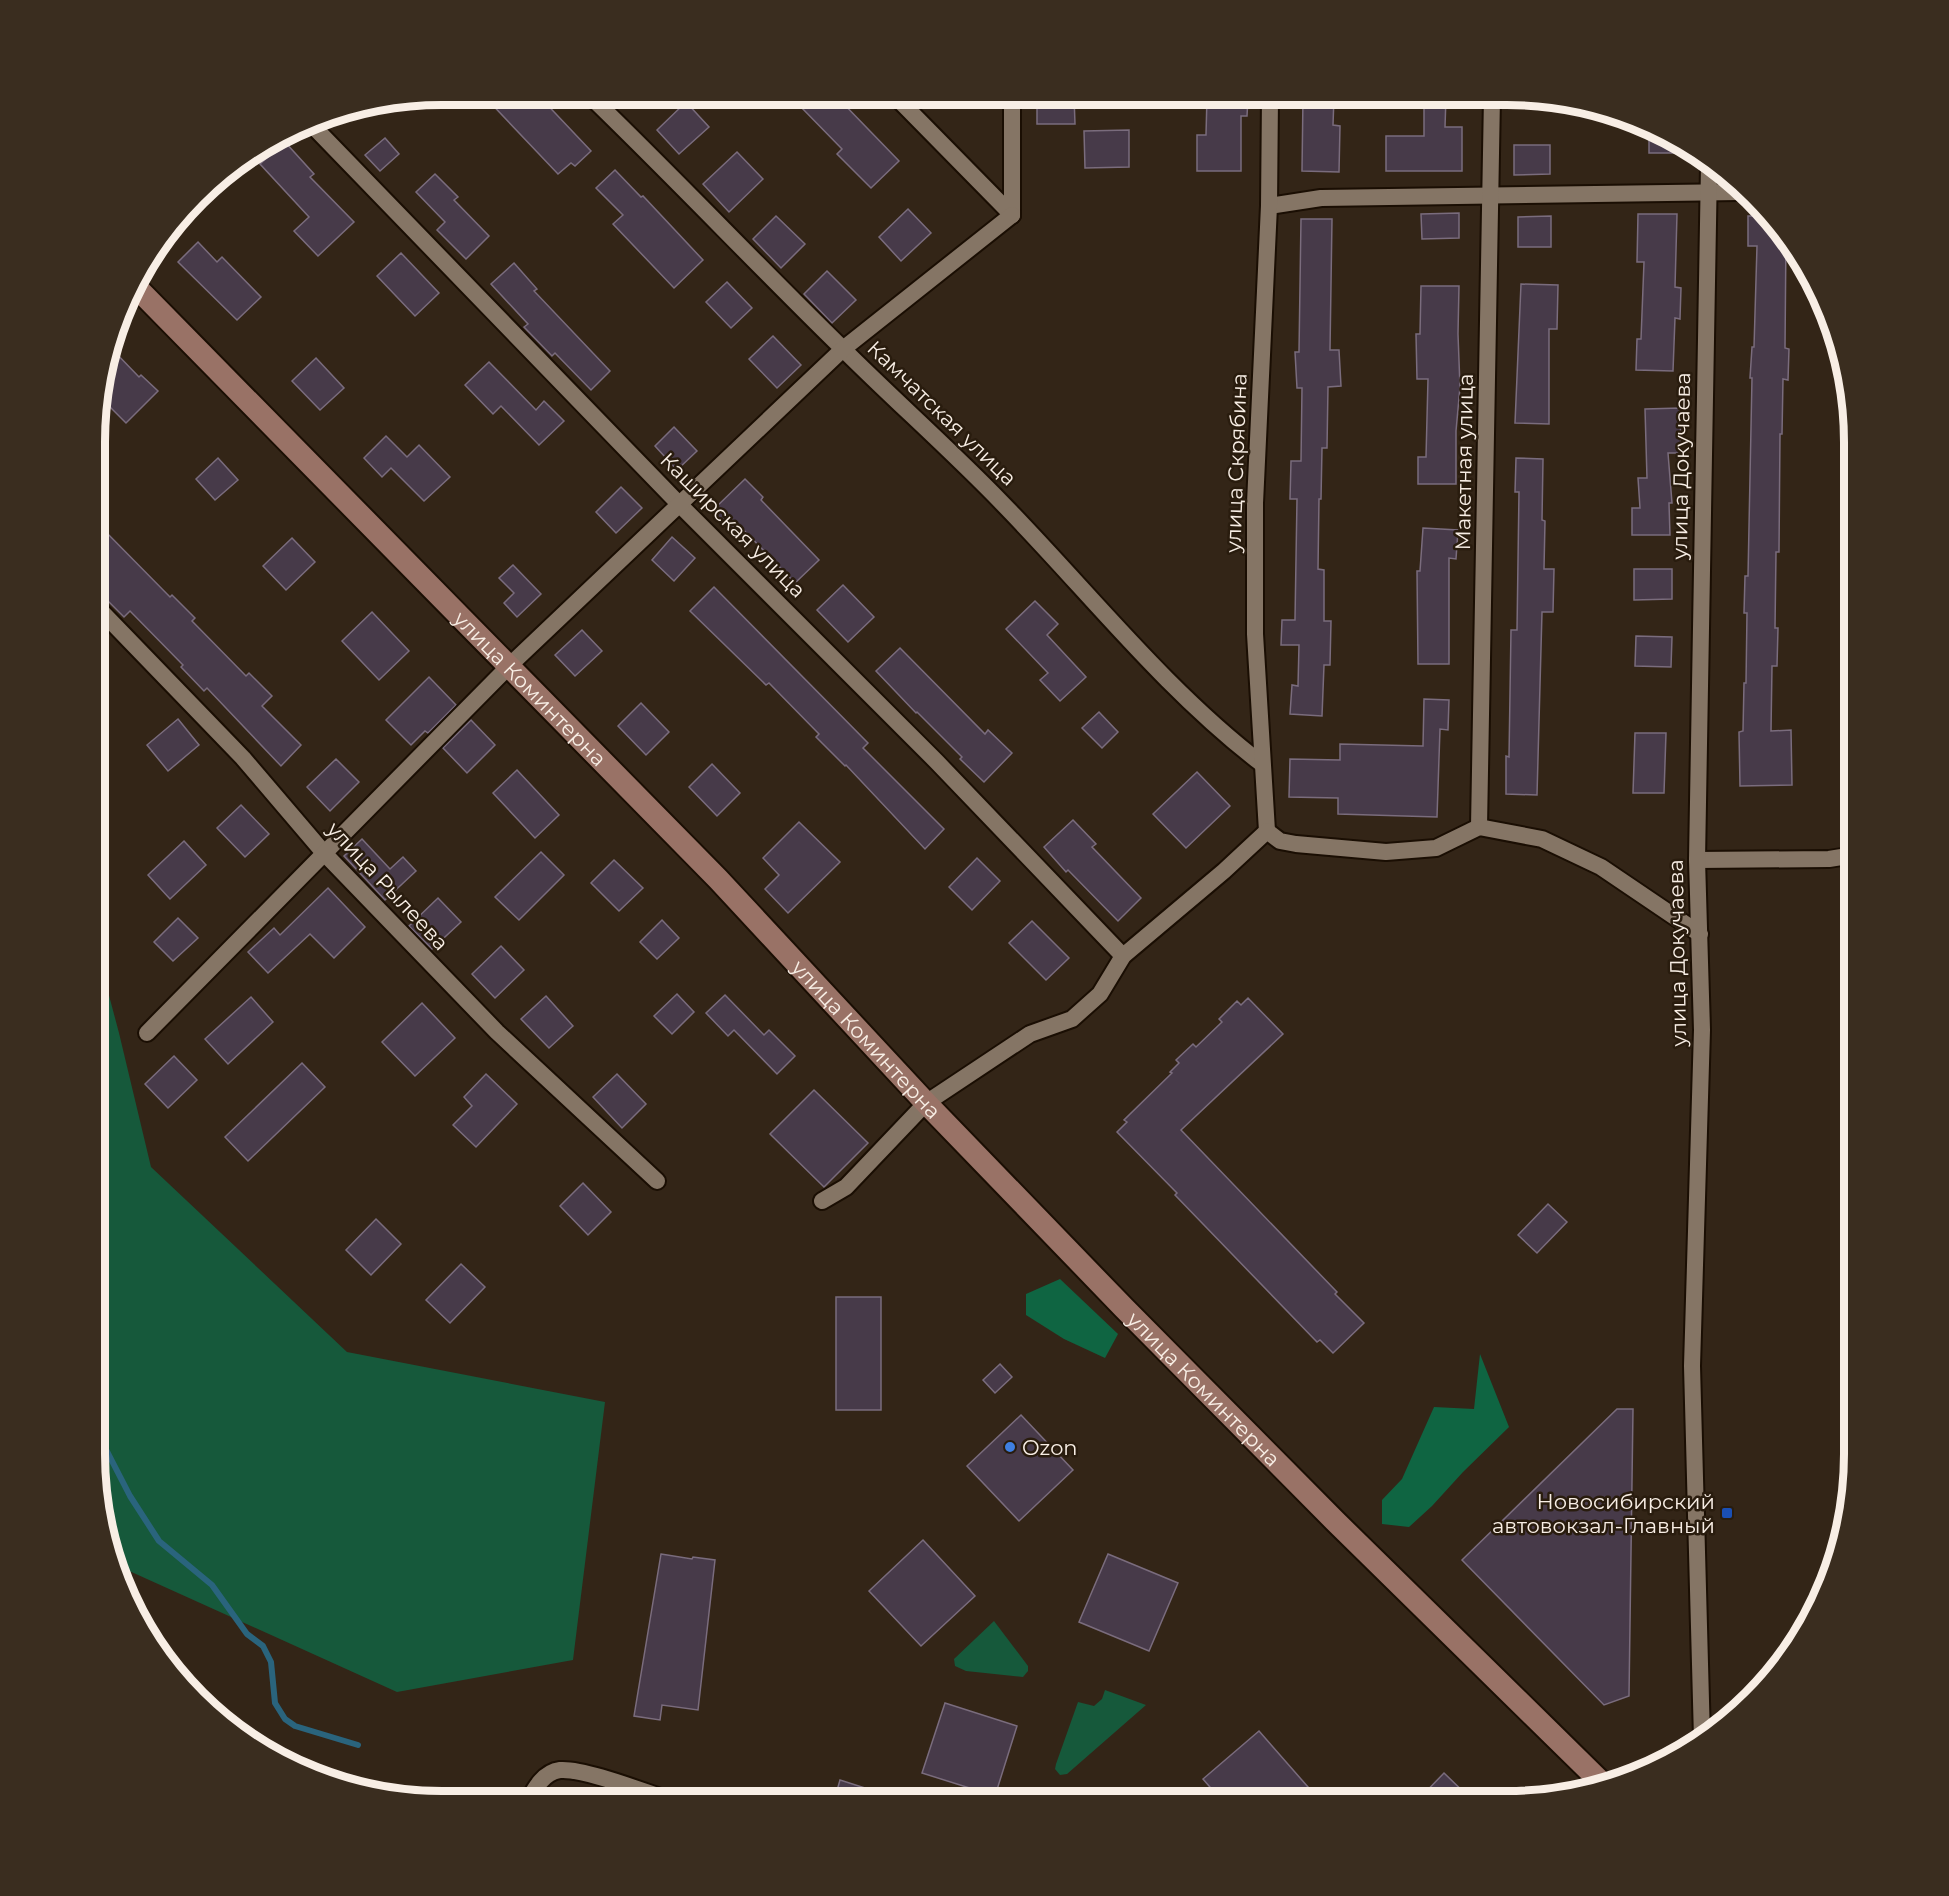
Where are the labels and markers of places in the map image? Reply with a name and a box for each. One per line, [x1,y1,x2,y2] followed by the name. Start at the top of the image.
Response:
[1022,1435,1078,1460] place label: Ozon
[1003,1440,1017,1454] marker: Ozon
[1492,1489,1715,1538] place label: Новосибирский автовокзал-Главный
[1720,1506,1734,1520] marker: Новосибирский автовокзал-Главный

